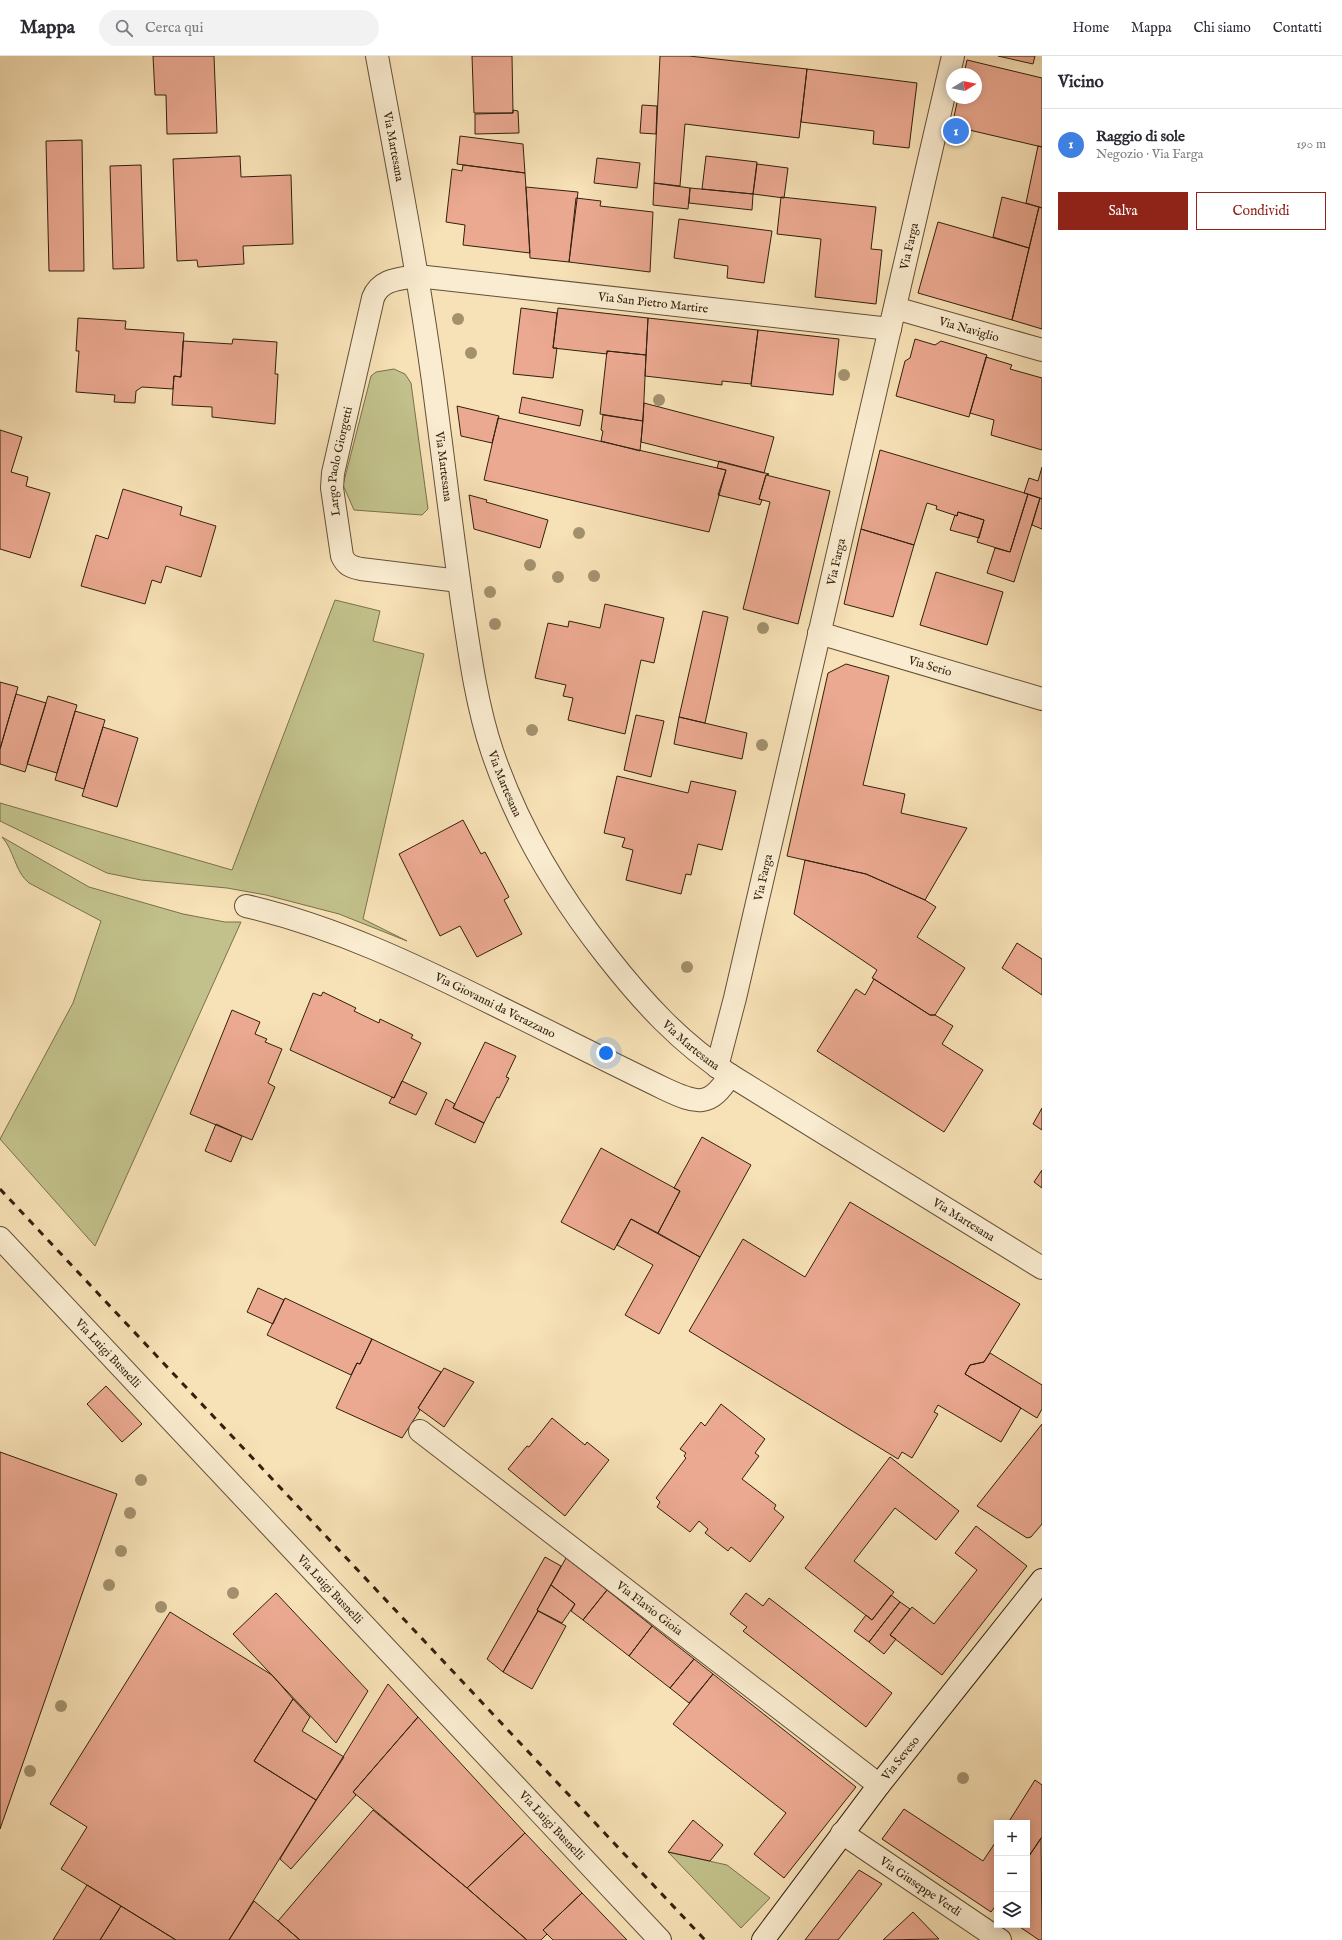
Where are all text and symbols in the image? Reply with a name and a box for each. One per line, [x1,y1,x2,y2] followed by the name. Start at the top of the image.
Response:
[99,10,379,46] search box
[20,16,75,40] text: Mappa
[113,17,135,39] icon: search
[145,18,203,37] text: Cerca qui
[1073,19,1109,37] text: Home
[1131,19,1172,37] text: Mappa
[1194,19,1251,37] text: Chi siamo
[1273,19,1322,37] text: Contatti
[946,68,982,104] north arrow
[1058,72,1104,93] text: Vicino
[379,110,407,183] street label: Via Martesana
[943,116,969,146] pin: 1
[1096,127,1185,146] text: Raggio di sole
[1069,136,1073,153] text: 1
[1296,136,1326,153] text: 190 m
[1096,146,1203,163] text: Negozio · Via Farga
[1058,192,1188,230] button: Salva
[1196,192,1326,230] button: Condividi
[897,221,922,272] street label: Via Farga
[596,289,709,317] street label: Via San Pietro Martire
[936,314,1001,346] street label: Via Naviglio
[325,405,356,517] street label: Largo Paolo Giorgetti
[431,430,455,503] street label: Via Martesana
[824,536,849,588] street label: Via Farga
[906,653,954,680] street label: Via Serio
[484,748,525,820] street label: Via Martesana
[750,852,776,903] street label: Via Farga
[431,969,558,1042] street label: Via Giovanni da Verazzano
[658,1016,723,1074] street label: Via Martesana
[596,1043,616,1063] your location
[929,1195,998,1245] street label: Via Martesana
[71,1315,144,1391] street label: Via Luigi Busnelli
[293,1551,366,1627] street label: Via Luigi Busnelli
[612,1578,686,1639] street label: Via Flavio Gioia
[878,1733,923,1784] street label: Via Seveso
[515,1787,588,1863] street label: Via Luigi Busnelli
[994,1820,1030,1928] map controls
[994,1820,1030,1856] button: +
[876,1853,964,1920] street label: Via Giuseppe Verdi
[994,1856,1030,1892] button: −
[994,1892,1030,1928] button: layers

